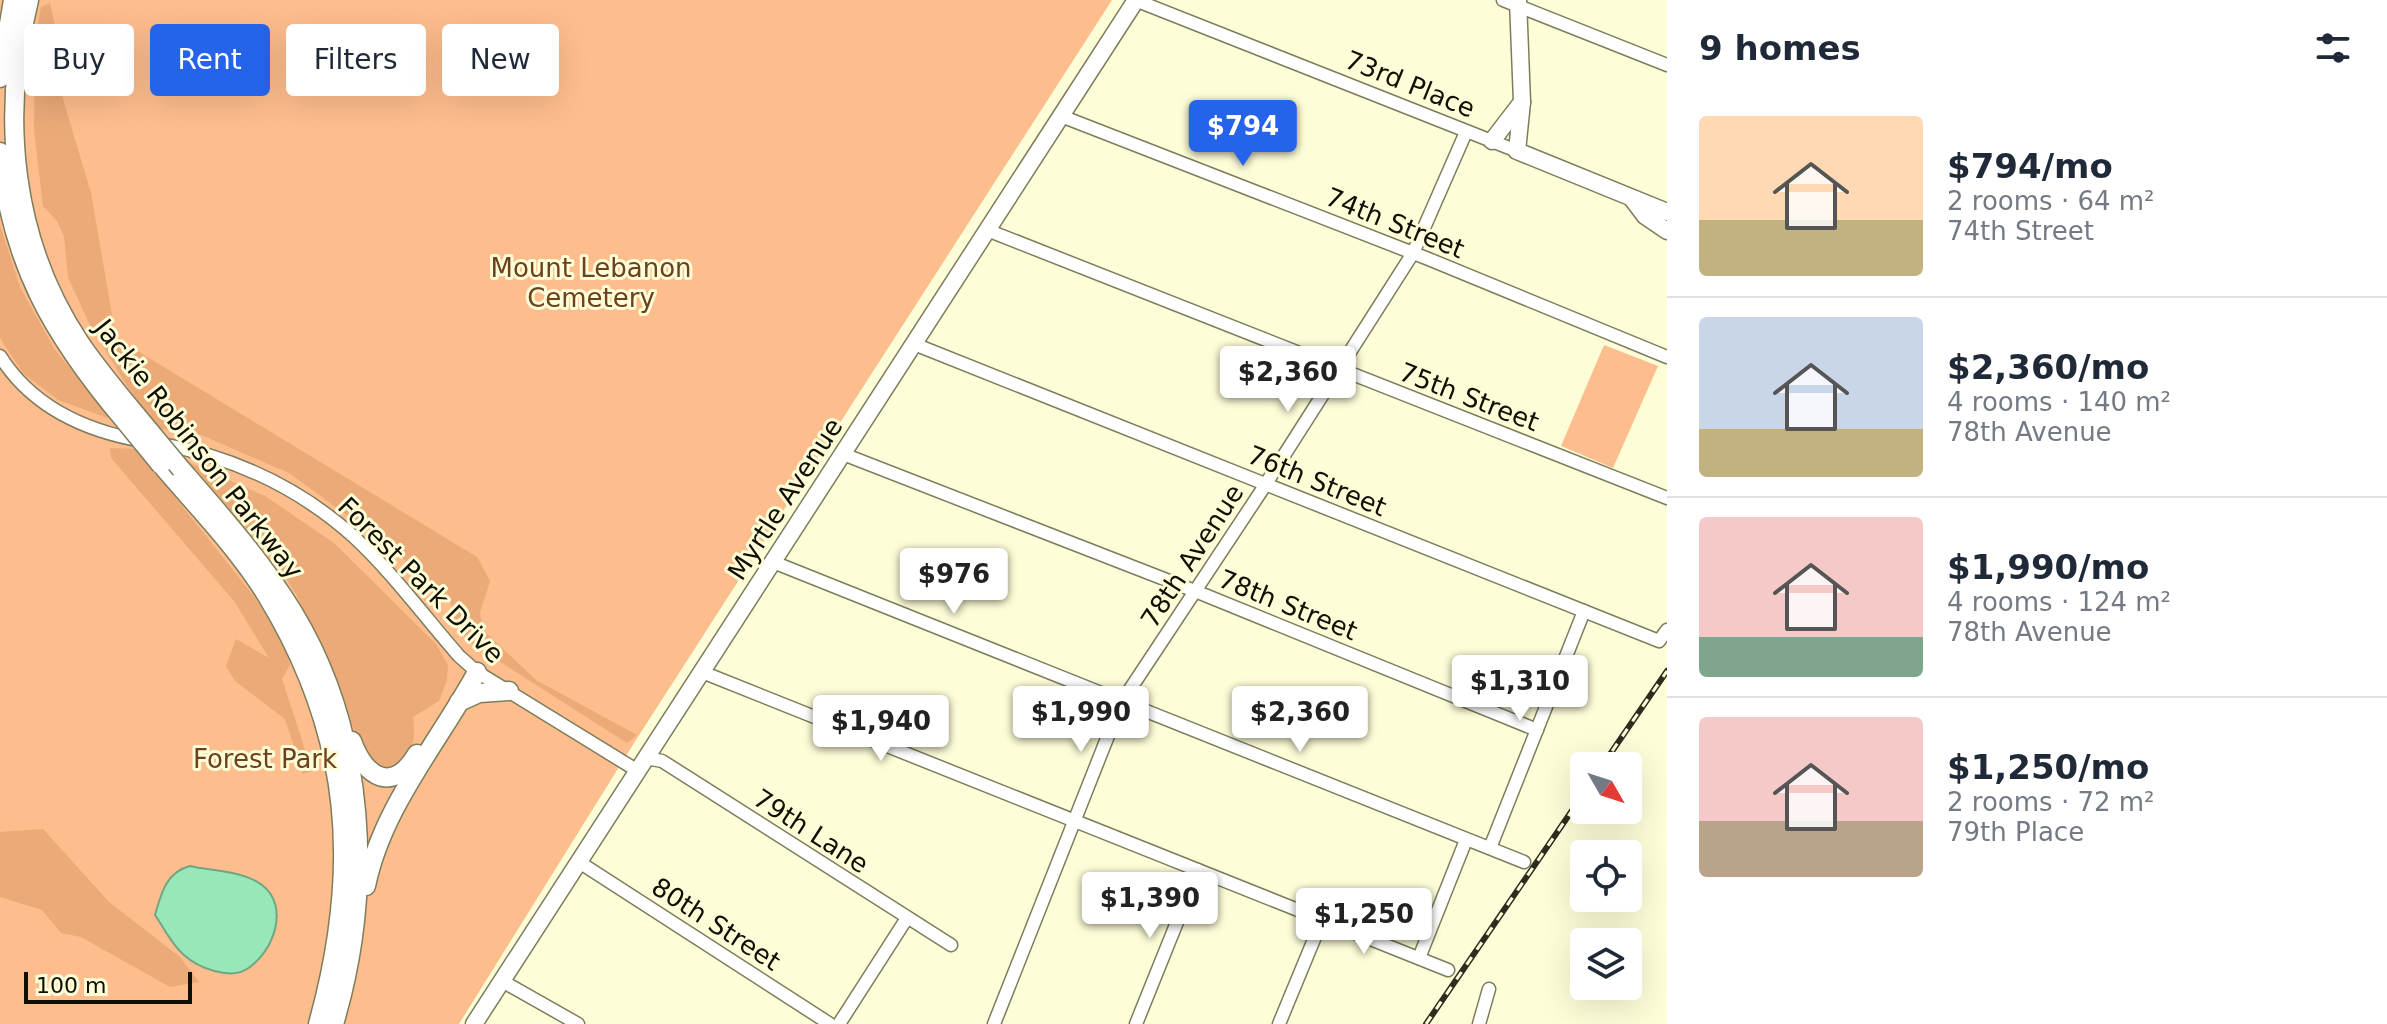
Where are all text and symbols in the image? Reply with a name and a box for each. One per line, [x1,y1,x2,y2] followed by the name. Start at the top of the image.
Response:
[24,24,134,96] chip: Buy
[150,24,270,96] chip: Rent
[286,24,426,96] chip: Filters
[442,24,559,96] chip: New
[2311,26,2355,70] icon: filters
[1699,28,1861,68] text: 9 homes
[1341,44,1479,124] street label: 73rd Place
[1196,100,1290,168] pin: $794
[1207,111,1279,141] text: $794
[1947,146,2113,186] text: $794/mo
[1763,148,1859,244] icon: home
[1321,182,1469,264] street label: 74th Street
[1947,186,2155,216] text: 2 rooms · 64 m²
[1947,216,2094,246] text: 74th Street
[490,253,692,313] park label: Mount Lebanon Cemetery
[87,312,309,584] street label: Jackie Robinson Parkway
[1223,346,1353,414] pin: $2,360
[1947,347,2149,387] text: $2,360/mo
[1763,349,1859,445] icon: home
[1238,357,1338,387] text: $2,360
[1395,357,1543,437] street label: 75th Street
[1947,387,2171,417] text: 4 rooms · 140 m²
[722,412,848,586] street label: Myrtle Avenue
[1947,417,2112,447] text: 78th Avenue
[1243,440,1391,522] street label: 76th Street
[1135,479,1249,633] street label: 78th Avenue
[332,491,510,669] street label: Forest Park Drive
[1947,547,2149,587] text: $1,990/mo
[907,548,1001,616] pin: $976
[1763,549,1859,645] icon: home
[918,559,990,589] text: $976
[1214,564,1362,646] street label: 78th Street
[1947,587,2171,617] text: 4 rooms · 124 m²
[1947,617,2112,647] text: 78th Avenue
[1455,655,1585,723] pin: $1,310
[1470,666,1570,696] text: $1,310
[1016,686,1146,754] pin: $1,990
[1235,686,1365,754] pin: $2,360
[816,695,946,763] pin: $1,940
[1031,697,1131,727] text: $1,990
[1250,697,1350,727] text: $2,360
[831,706,931,736] text: $1,940
[193,744,337,774] park label: Forest Park
[1947,747,2149,787] text: $1,250/mo
[1763,749,1859,845] icon: home
[1570,752,1642,824] north arrow
[1570,752,1642,1000] map controls
[748,783,874,879] street label: 79th Lane
[1947,787,2155,817] text: 2 rooms · 72 m²
[1947,817,2084,847] text: 79th Place
[1570,840,1642,912] button: locate
[646,871,786,977] street label: 80th Street
[1085,872,1215,940] pin: $1,390
[1100,883,1200,913] text: $1,390
[1299,888,1429,956] pin: $1,250
[1314,899,1414,929] text: $1,250
[1570,928,1642,1000] button: layers
[24,968,192,1004] scale bar
[36,973,106,998] text: 100 m

